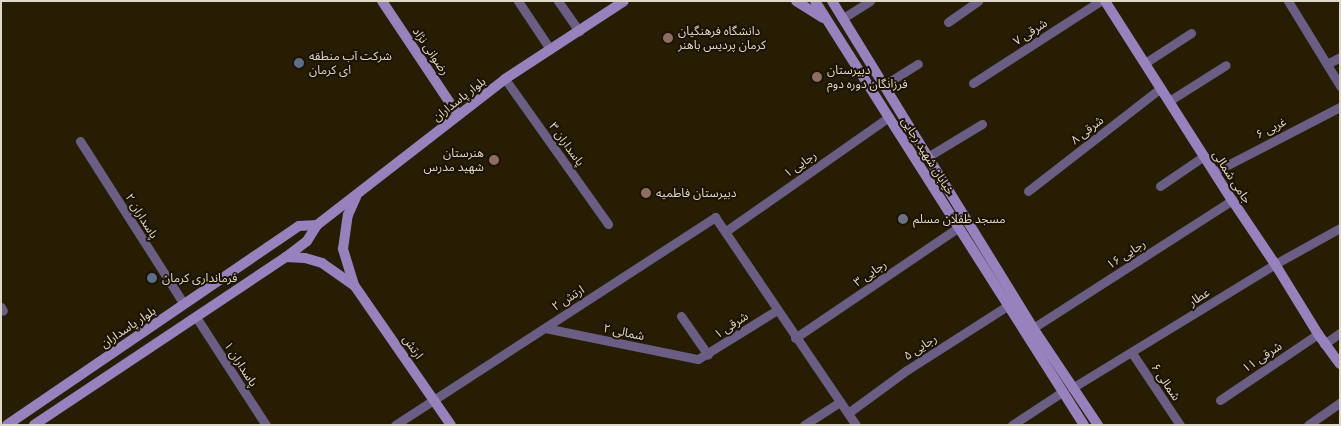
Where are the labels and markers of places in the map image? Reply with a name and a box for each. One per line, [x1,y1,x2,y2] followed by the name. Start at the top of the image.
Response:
[678,24,766,52] place label: دانشگاه فرهنگیان کرمان پردیس باهنر
[662,32,674,44] marker: دانشگاه فرهنگیان کرمان پردیس باهنر
[309,49,392,77] place label: شرکت آب منطقه ای کرمان
[293,57,305,69] marker: شرکت آب منطقه ای کرمان
[827,63,908,91] place label: دبیرستان فرزانگان دوره دوم
[811,71,823,83] marker: دبیرستان فرزانگان دوره دوم
[424,146,484,174] place label: هنرستان شهید مدرس
[488,154,500,166] marker: هنرستان شهید مدرس
[656,186,736,200] place label: دبیرستان فاطمیه
[640,187,652,199] marker: دبیرستان فاطمیه
[913,212,1006,226] place label: مسجد طفلان مسلم
[897,213,909,225] marker: مسجد طفلان مسلم
[162,271,237,285] place label: فرمانداری کرمان
[146,272,158,284] marker: فرمانداری کرمان

